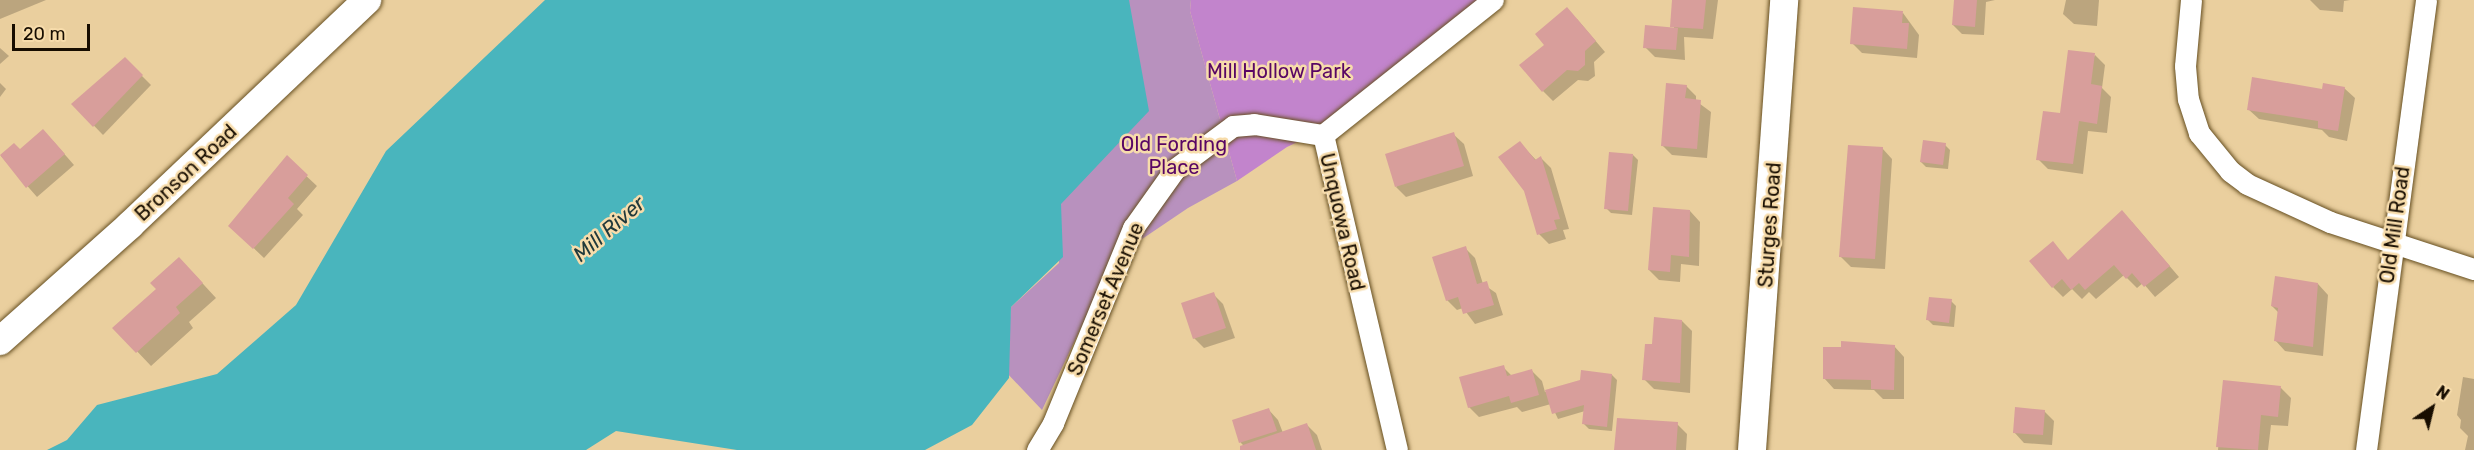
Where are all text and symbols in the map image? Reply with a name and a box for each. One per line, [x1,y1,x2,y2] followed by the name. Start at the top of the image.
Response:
[15,12,93,50] scale bar
[23,23,65,45] text: 20 m
[1207,59,1351,83] park label: Mill Hollow Park
[130,120,242,226] street label: Bronson Road
[1121,132,1227,179] park label: Old Fording Place
[1315,151,1369,293] street label: Unquowa Road
[1754,162,1786,288] street label: Sturges Road
[2375,165,2415,285] street label: Old Mill Road
[568,191,650,267] water label: Mill River
[1063,219,1149,379] street label: Somerset Avenue
[2402,378,2462,438] north arrow
[2432,382,2453,404] text: N

